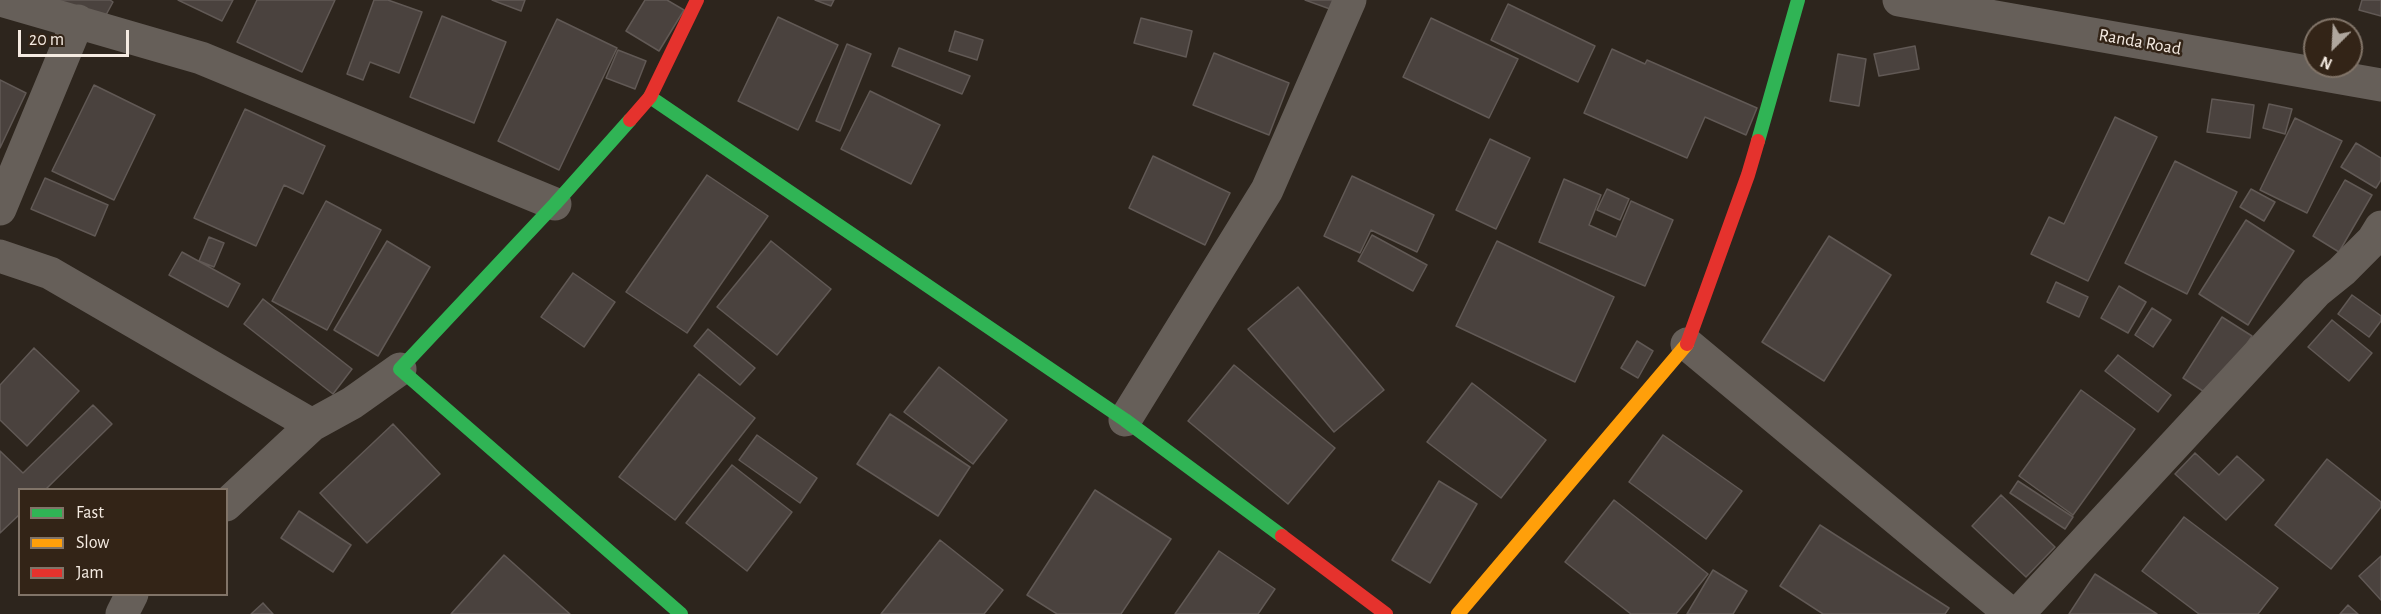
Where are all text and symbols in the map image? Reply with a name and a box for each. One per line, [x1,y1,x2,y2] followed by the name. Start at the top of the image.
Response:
[21,18,132,56] scale bar
[2303,18,2363,78] north arrow
[2097,24,2183,60] street label: Randa Road
[29,31,64,49] text: 20 m
[2318,53,2335,72] text: N
[18,488,228,596] legend
[76,504,104,522] text: Fast
[76,534,109,552] text: Slow
[76,564,104,582] text: Jam

